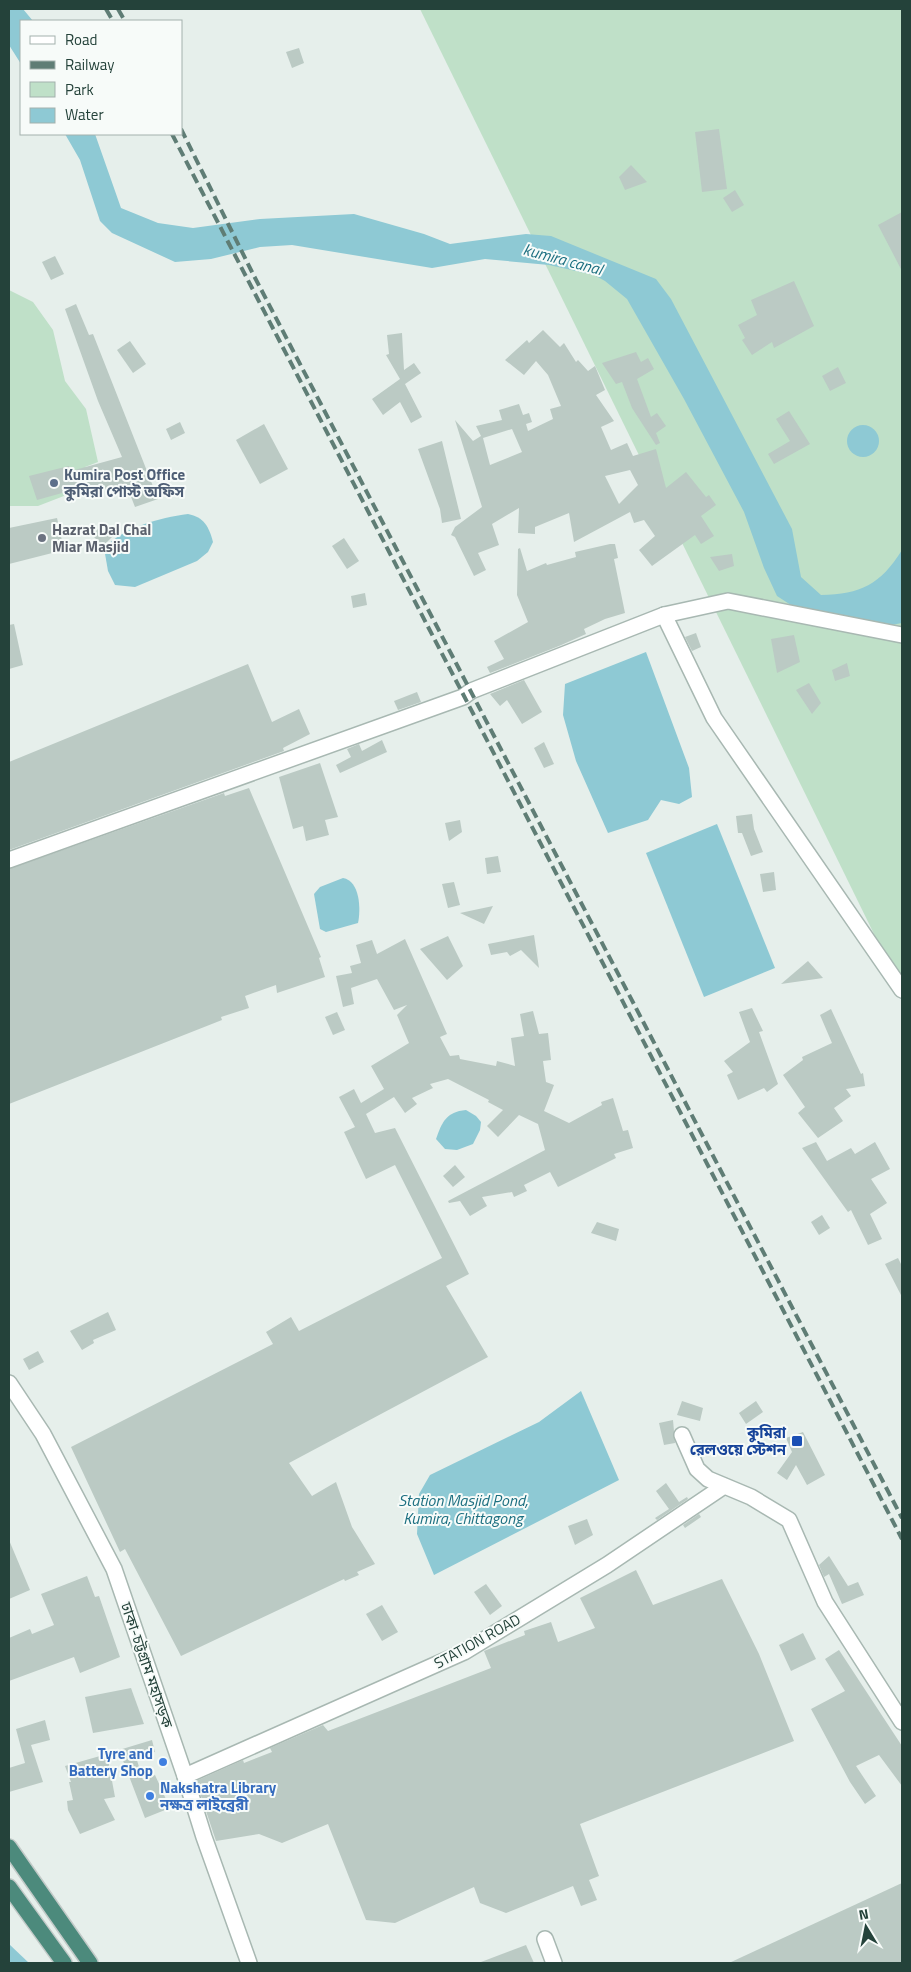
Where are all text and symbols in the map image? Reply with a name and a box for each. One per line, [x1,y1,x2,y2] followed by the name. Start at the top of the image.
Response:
[20,20,182,135] legend
[65,28,97,51] text: Road
[65,53,115,76] text: Railway
[65,78,94,101] text: Park
[65,103,104,126] text: Water
[521,237,607,281] water label: kumira canal
[63,463,186,503] place label: Kumira Post Office কুমিরা পোস্ট অফিস
[48,477,60,489] marker: Kumira Post Office কুমিরা পোস্ট অফিস
[52,518,151,558] place label: Hazrat Dal Chal Miar Masjid
[36,532,48,544] marker: Hazrat Dal Chal Miar Masjid
[690,1421,787,1461] place label: কুমিরা রেলওয়ে স্টেশন
[790,1434,804,1448] marker: কুমিরা রেলওয়ে স্টেশন
[398,1488,528,1530] water label: Station Masjid Pond, Kumira, Chittagong
[114,1598,180,1732] street label: ঢাকা-চট্টগ্রাম মহাসড়ক
[429,1608,525,1674] street label: STATION ROAD
[69,1742,153,1782] place label: Tyre and Battery Shop
[157,1756,169,1768] marker: Tyre and Battery Shop
[159,1776,277,1816] place label: Nakshatra Library নক্ষত্র লাইব্রেরী
[144,1790,156,1802] marker: Nakshatra Library নক্ষত্র লাইব্রেরী
[841,1902,891,1952] north arrow
[857,1903,870,1925] text: N

